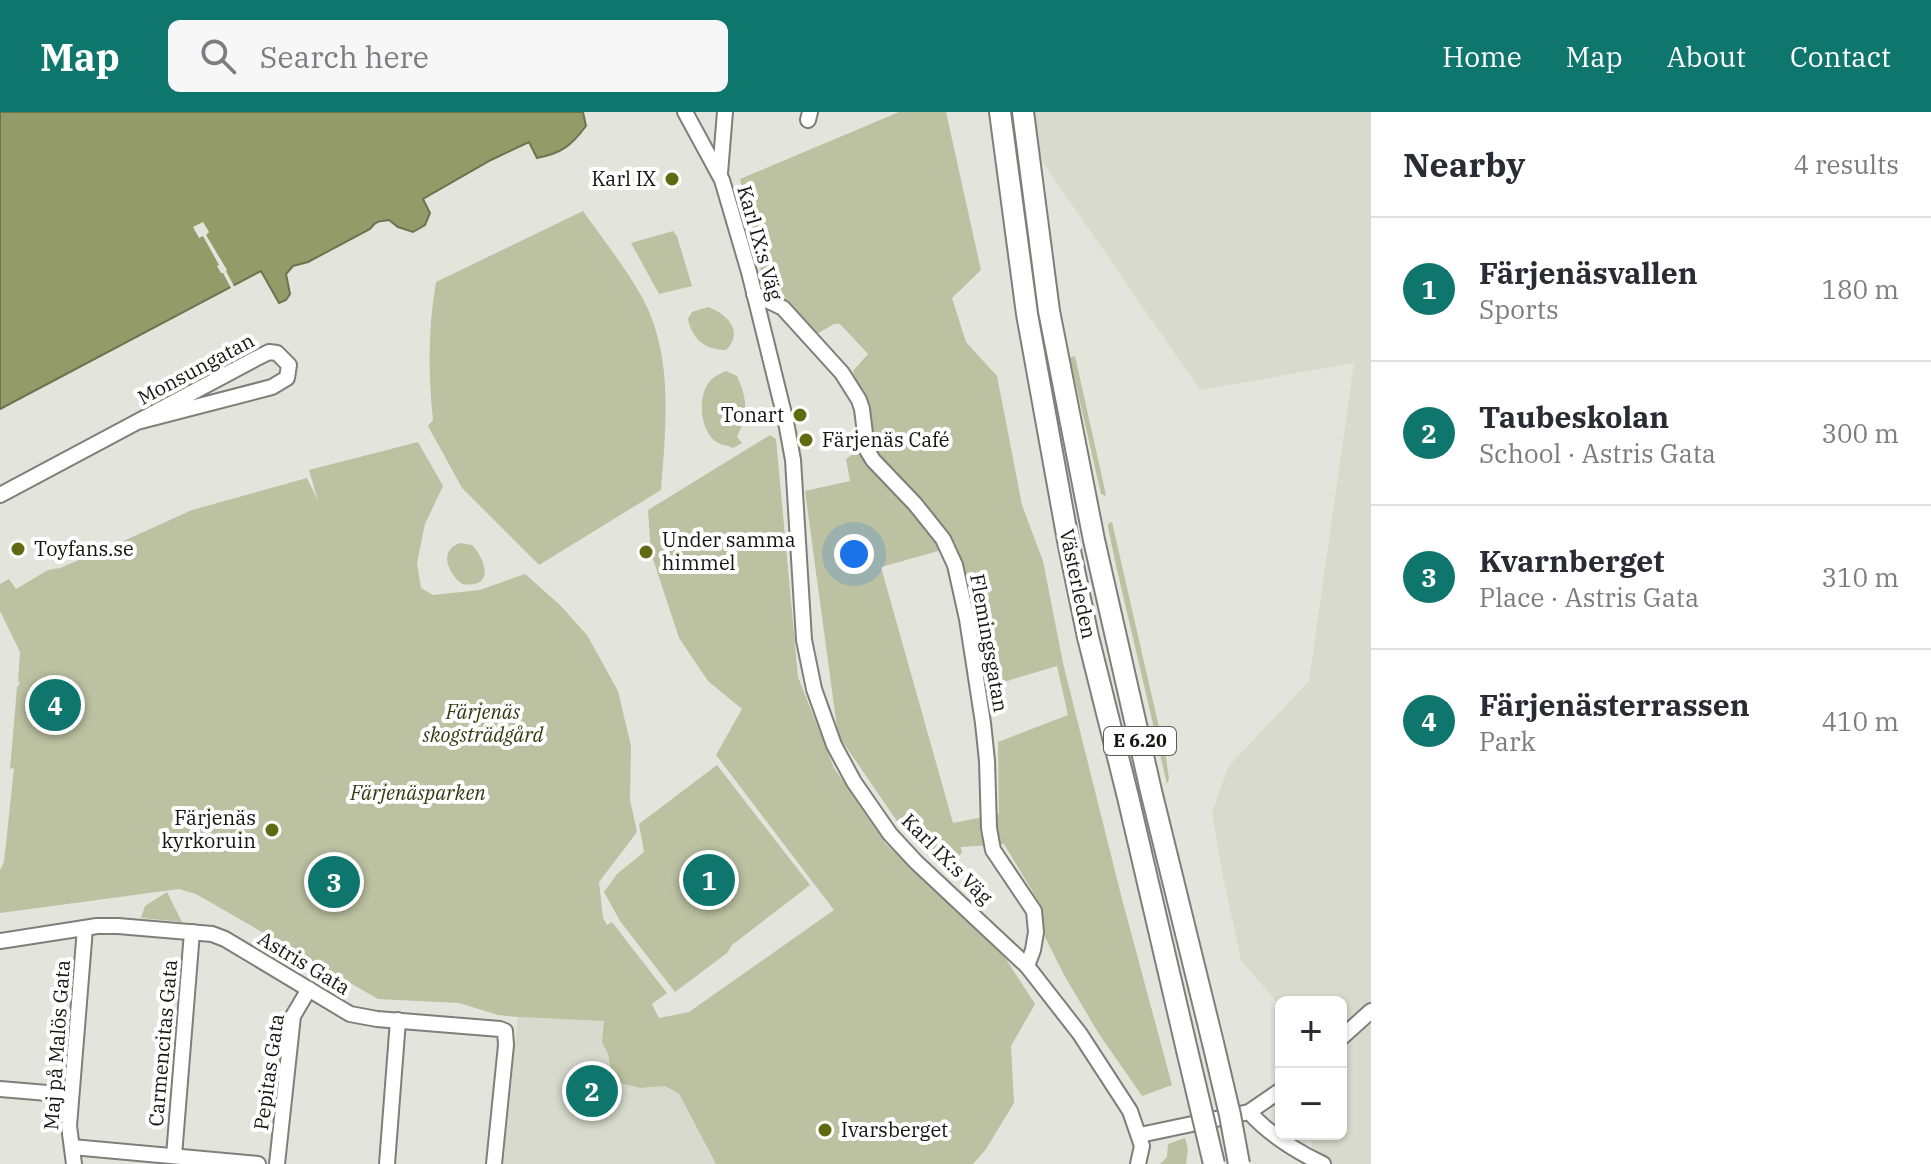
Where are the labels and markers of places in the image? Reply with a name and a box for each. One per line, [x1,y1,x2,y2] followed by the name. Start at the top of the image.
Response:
[591,165,656,192] place label: Karl IX
[663,170,681,188] marker: Karl IX
[721,401,784,428] place label: Tonart
[791,406,809,424] marker: Tonart
[822,426,949,453] place label: Färjenäs Café
[797,431,815,449] marker: Färjenäs Café
[662,526,796,576] place label: Under samma himmel
[34,535,134,562] place label: Toyfans.se
[9,540,27,558] marker: Toyfans.se
[637,543,655,561] marker: Under samma himmel
[29,675,81,735] pin: 4
[161,804,256,854] place label: Färjenäs kyrkoruin
[263,821,281,839] marker: Färjenäs kyrkoruin
[683,850,735,910] pin: 1
[308,852,360,912] pin: 3
[566,1061,618,1121] pin: 2
[841,1116,948,1143] place label: Ivarsberget
[816,1121,834,1139] marker: Ivarsberget

